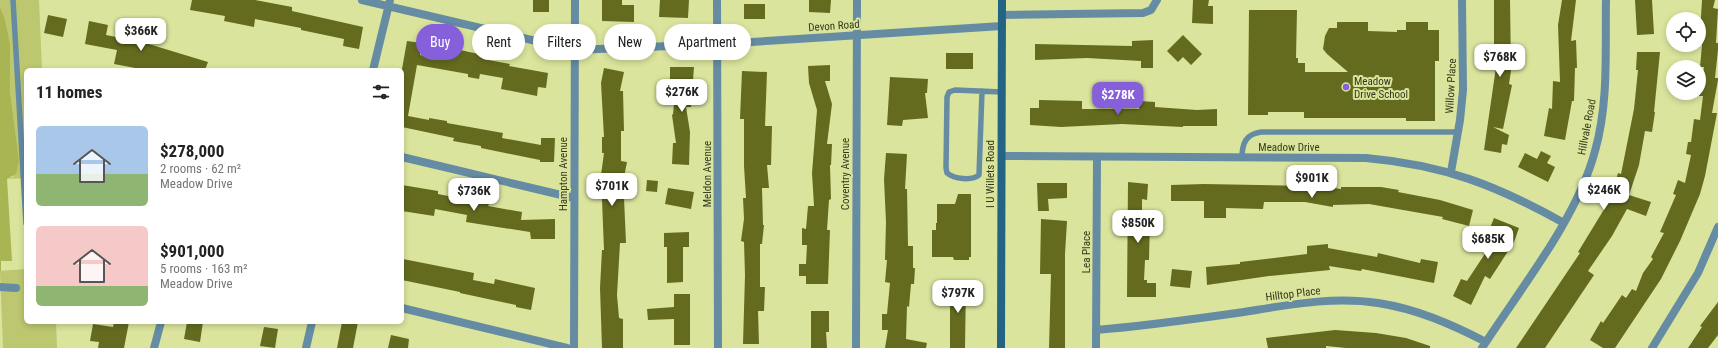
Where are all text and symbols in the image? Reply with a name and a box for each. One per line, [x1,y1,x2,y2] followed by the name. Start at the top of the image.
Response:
[1666,12,1706,100] map controls
[1666,12,1706,52] button: locate
[113,18,169,52] pin: $366K
[808,18,860,34] street label: Devon Road
[124,23,158,38] text: $366K
[416,24,464,60] chip: Buy
[472,24,525,60] chip: Rent
[533,24,596,60] chip: Filters
[604,24,656,60] chip: New
[664,24,751,60] chip: Apartment
[1472,44,1528,78] pin: $768K
[1483,49,1517,64] text: $768K
[1443,58,1459,114] street label: Willow Place
[1666,60,1706,100] button: layers
[1354,75,1408,101] place label: Meadow Drive School
[654,79,710,113] pin: $276K
[370,81,392,103] icon: filters
[36,82,102,102] text: 11 homes
[1090,82,1146,116] pin: $278K
[1341,82,1351,92] marker: Meadow Drive School
[665,84,699,99] text: $276K
[1101,87,1135,102] text: $278K
[1575,98,1599,156] street label: Hillvale Road
[557,137,570,211] street label: Hampton Avenue
[839,138,852,210] street label: Coventry Avenue
[984,140,997,208] street label: I U Willets Road
[160,141,224,161] text: $278,000
[701,141,714,207] street label: Meldon Avenue
[1258,141,1320,154] street label: Meadow Drive
[68,142,116,190] icon: home
[160,161,241,176] text: 2 rooms · 62 m²
[1284,165,1340,199] pin: $901K
[1295,170,1329,185] text: $901K
[584,173,640,207] pin: $701K
[160,176,232,191] text: Meadow Drive
[1576,177,1632,211] pin: $246K
[446,178,502,212] pin: $736K
[595,178,629,193] text: $701K
[1587,182,1621,197] text: $246K
[457,183,491,198] text: $736K
[1110,210,1166,244] pin: $850K
[1121,215,1155,230] text: $850K
[1460,226,1516,260] pin: $685K
[1080,231,1093,273] street label: Lea Place
[1471,231,1505,246] text: $685K
[160,241,224,261] text: $901,000
[68,242,116,290] icon: home
[160,261,247,276] text: 5 rooms · 163 m²
[160,276,232,291] text: Meadow Drive
[930,280,986,314] pin: $797K
[1265,284,1321,304] street label: Hilltop Place
[941,285,975,300] text: $797K

